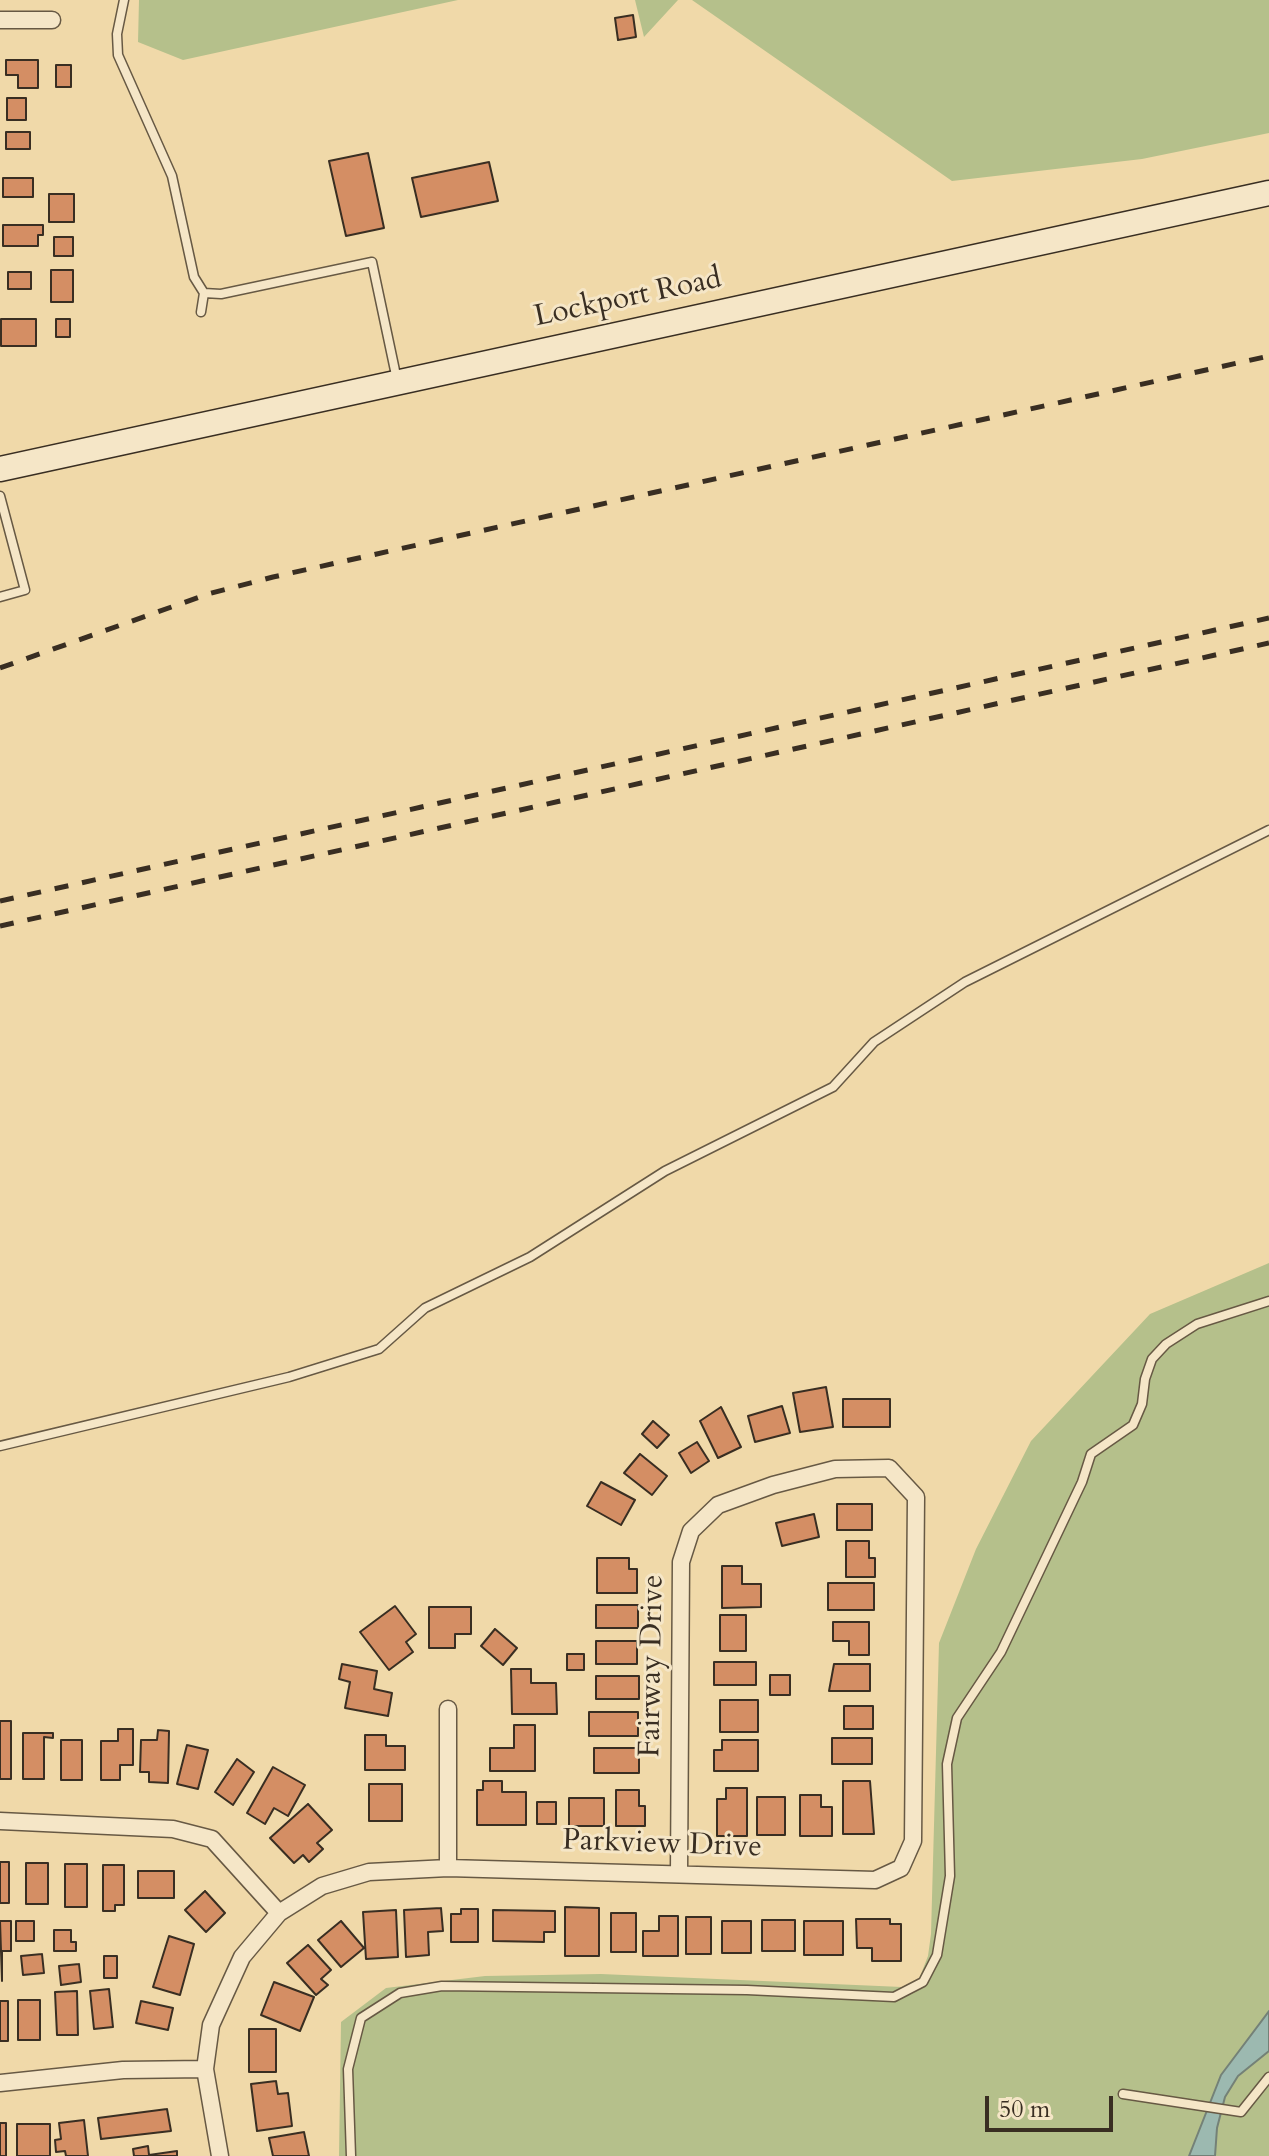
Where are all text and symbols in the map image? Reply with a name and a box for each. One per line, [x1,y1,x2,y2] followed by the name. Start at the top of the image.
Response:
[531,262,725,336] street label: Lockport Road
[633,1574,673,1758] street label: Fairway Drive
[562,1824,762,1866] street label: Parkview Drive
[989,2080,1117,2130] scale bar
[999,2093,1050,2126] text: 50 m

